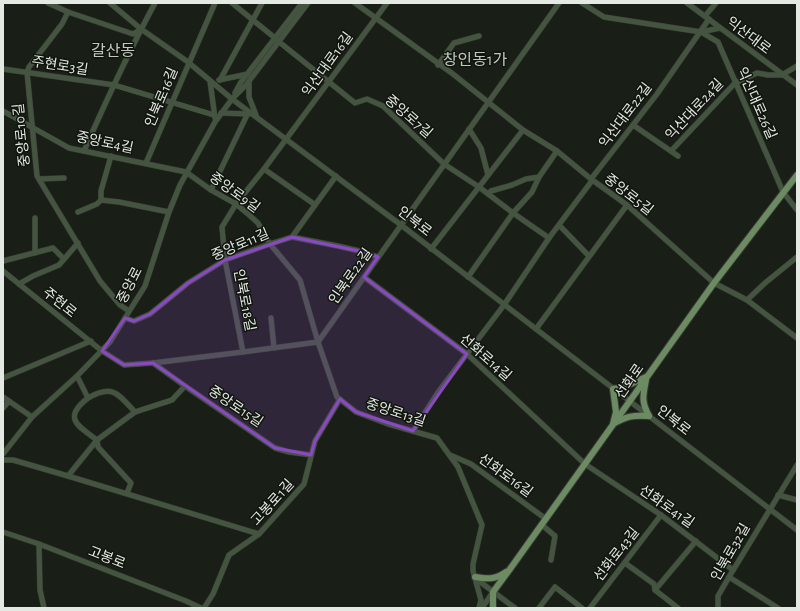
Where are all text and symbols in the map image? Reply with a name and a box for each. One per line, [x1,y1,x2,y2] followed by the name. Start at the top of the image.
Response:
[724,14,774,57] street label: 익산대로
[299,29,356,99] street label: 익산대로16길
[91,43,135,59] district label: 갈산동
[443,52,507,68] district label: 창인동1가
[30,53,90,77] street label: 주현로3길
[142,65,181,129] street label: 인북로16길
[734,65,779,142] street label: 익산대로26길
[662,76,726,143] street label: 익산대로24길
[596,80,655,151] street label: 익산대로22길
[382,92,435,141] street label: 중앙로7길
[11,102,32,167] street label: 중앙로10길
[75,129,135,156] street label: 중앙로4길
[207,169,263,216] street label: 중앙로9길
[601,171,656,218] street label: 중앙로5길
[395,204,435,239] street label: 인북로
[209,226,271,263] street label: 중앙로11길
[326,246,375,307] street label: 인북로22길
[114,265,145,306] street label: 중앙로
[231,268,258,332] street label: 인북로18길
[40,284,80,320] street label: 주현로
[457,331,514,384] street label: 선화로14길
[612,361,647,401] street label: 선화로
[206,383,266,430] street label: 중앙로15길
[364,396,428,429] street label: 중앙로13길
[654,403,694,438] street label: 인북로
[476,451,536,500] street label: 선화로16길
[248,476,297,528] street label: 고봉로1길
[637,482,697,531] street label: 선화로41길
[708,521,753,584] street label: 인북로32길
[591,524,642,584] street label: 선화로43길
[86,544,127,571] street label: 고봉로

